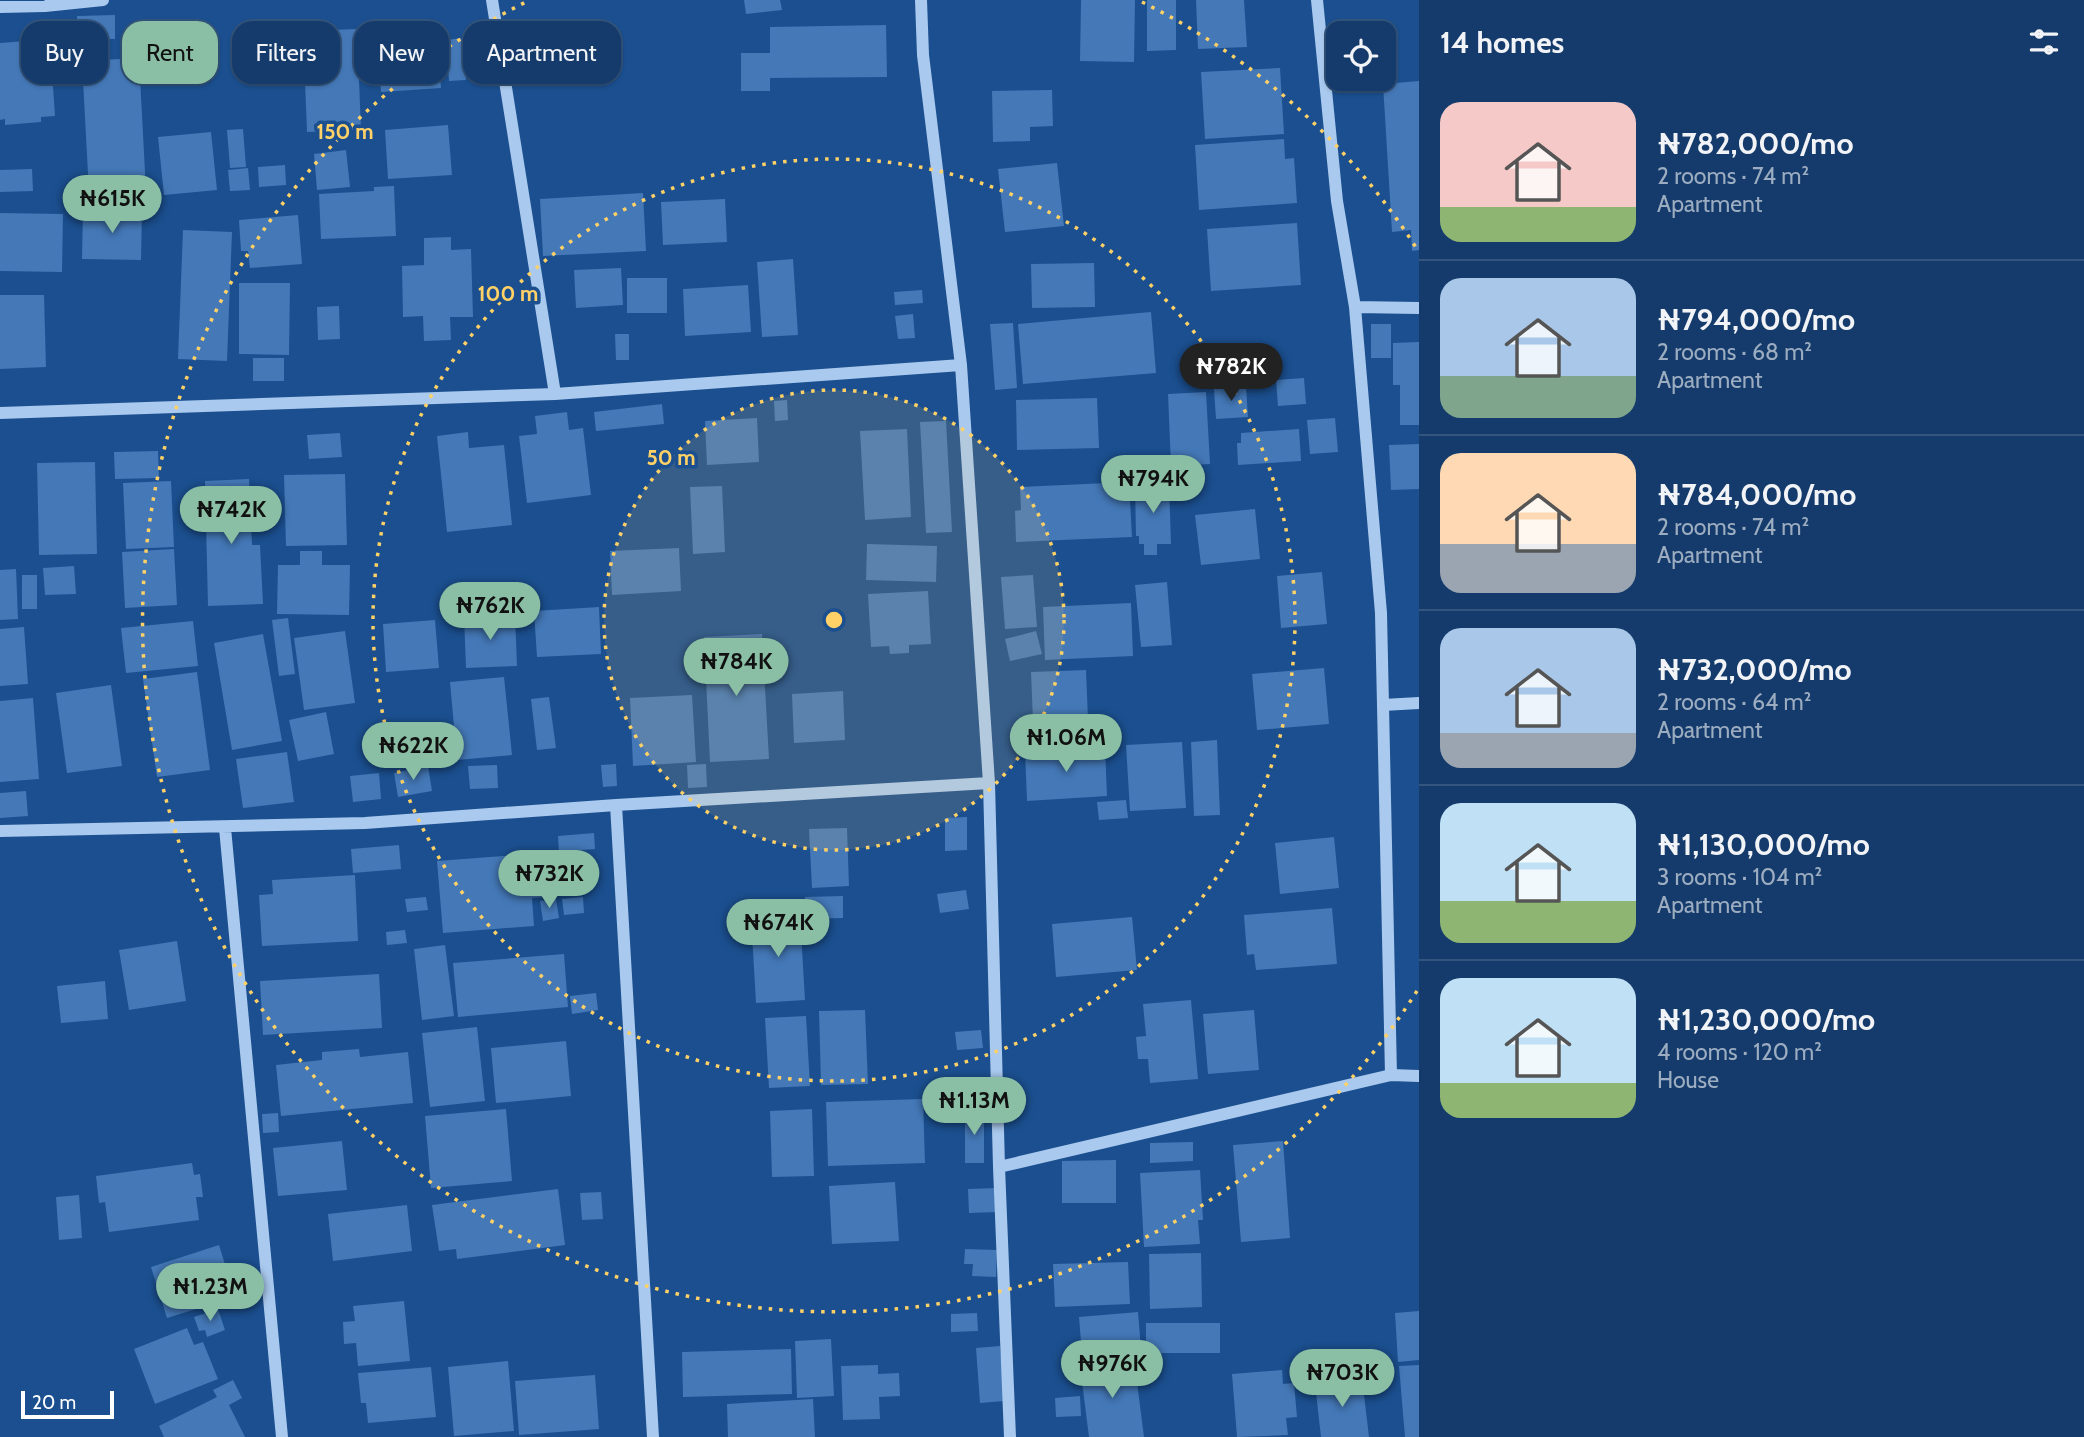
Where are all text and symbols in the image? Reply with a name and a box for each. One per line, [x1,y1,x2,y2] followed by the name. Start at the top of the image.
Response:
[21,21,108,84] chip: Buy
[122,21,218,84] chip: Rent
[232,21,340,84] chip: Filters
[354,21,449,84] chip: New
[463,21,621,84] chip: Apartment
[1326,21,1396,91] map controls
[1326,21,1396,91] button: locate
[2025,23,2063,61] icon: filters
[1440,24,1564,61] text: 14 homes
[317,119,373,144] text: 150 m
[1657,125,1854,162] text: ₦782,000/mo
[1496,130,1580,214] icon: home
[1657,162,1809,190] text: 2 rooms · 74 m²
[63,176,161,235] pin: ₦615K
[79,184,145,212] text: ₦615K
[1657,190,1762,218] text: Apartment
[478,281,538,306] text: 100 m
[1657,301,1855,338] text: ₦794,000/mo
[1496,306,1580,390] icon: home
[1657,338,1812,366] text: 2 rooms · 68 m²
[1182,344,1280,403] pin: ₦782K
[1196,352,1266,380] text: ₦782K
[1657,366,1762,394] text: Apartment
[646,445,696,470] text: 50 m
[1104,456,1202,515] pin: ₦794K
[1117,464,1189,492] text: ₦794K
[1657,476,1856,513] text: ₦784,000/mo
[1496,481,1580,565] icon: home
[182,486,280,546] pin: ₦742K
[196,495,266,523] text: ₦742K
[1657,513,1809,541] text: 2 rooms · 74 m²
[1657,541,1762,569] text: Apartment
[441,582,539,642] pin: ₦762K
[455,591,525,619] text: ₦762K
[822,608,846,632] centre of rings
[687,638,785,698] pin: ₦784K
[700,647,772,675] text: ₦784K
[1657,651,1852,688] text: ₦732,000/mo
[1496,656,1580,740] icon: home
[1657,688,1811,716] text: 2 rooms · 64 m²
[1009,714,1123,774] pin: ₦1.06M
[1657,716,1762,744] text: Apartment
[364,722,462,782] pin: ₦622K
[1026,723,1106,751] text: ₦1.06M
[378,731,448,759] text: ₦622K
[1657,826,1870,863] text: ₦1,130,000/mo
[1496,831,1580,915] icon: home
[500,850,598,910] pin: ₦732K
[514,859,584,887] text: ₦732K
[1657,863,1822,891] text: 3 rooms · 104 m²
[1657,891,1762,919] text: Apartment
[729,900,827,959] pin: ₦674K
[742,908,814,936] text: ₦674K
[1657,1001,1875,1038] text: ₦1,230,000/mo
[1496,1006,1580,1090] icon: home
[1657,1038,1822,1066] text: 4 rooms · 120 m²
[1657,1066,1719,1094] text: House
[917,1078,1031,1137] pin: ₦1.13M
[938,1086,1010,1114] text: ₦1.13M
[153,1264,267,1323] pin: ₦1.23M
[172,1272,248,1300] text: ₦1.23M
[1063,1340,1161,1400] pin: ₦976K
[1077,1349,1147,1377] text: ₦976K
[1293,1350,1391,1409] pin: ₦703K
[1305,1358,1379,1386] text: ₦703K
[21,1388,114,1420] scale bar
[32,1391,76,1414] text: 20 m

